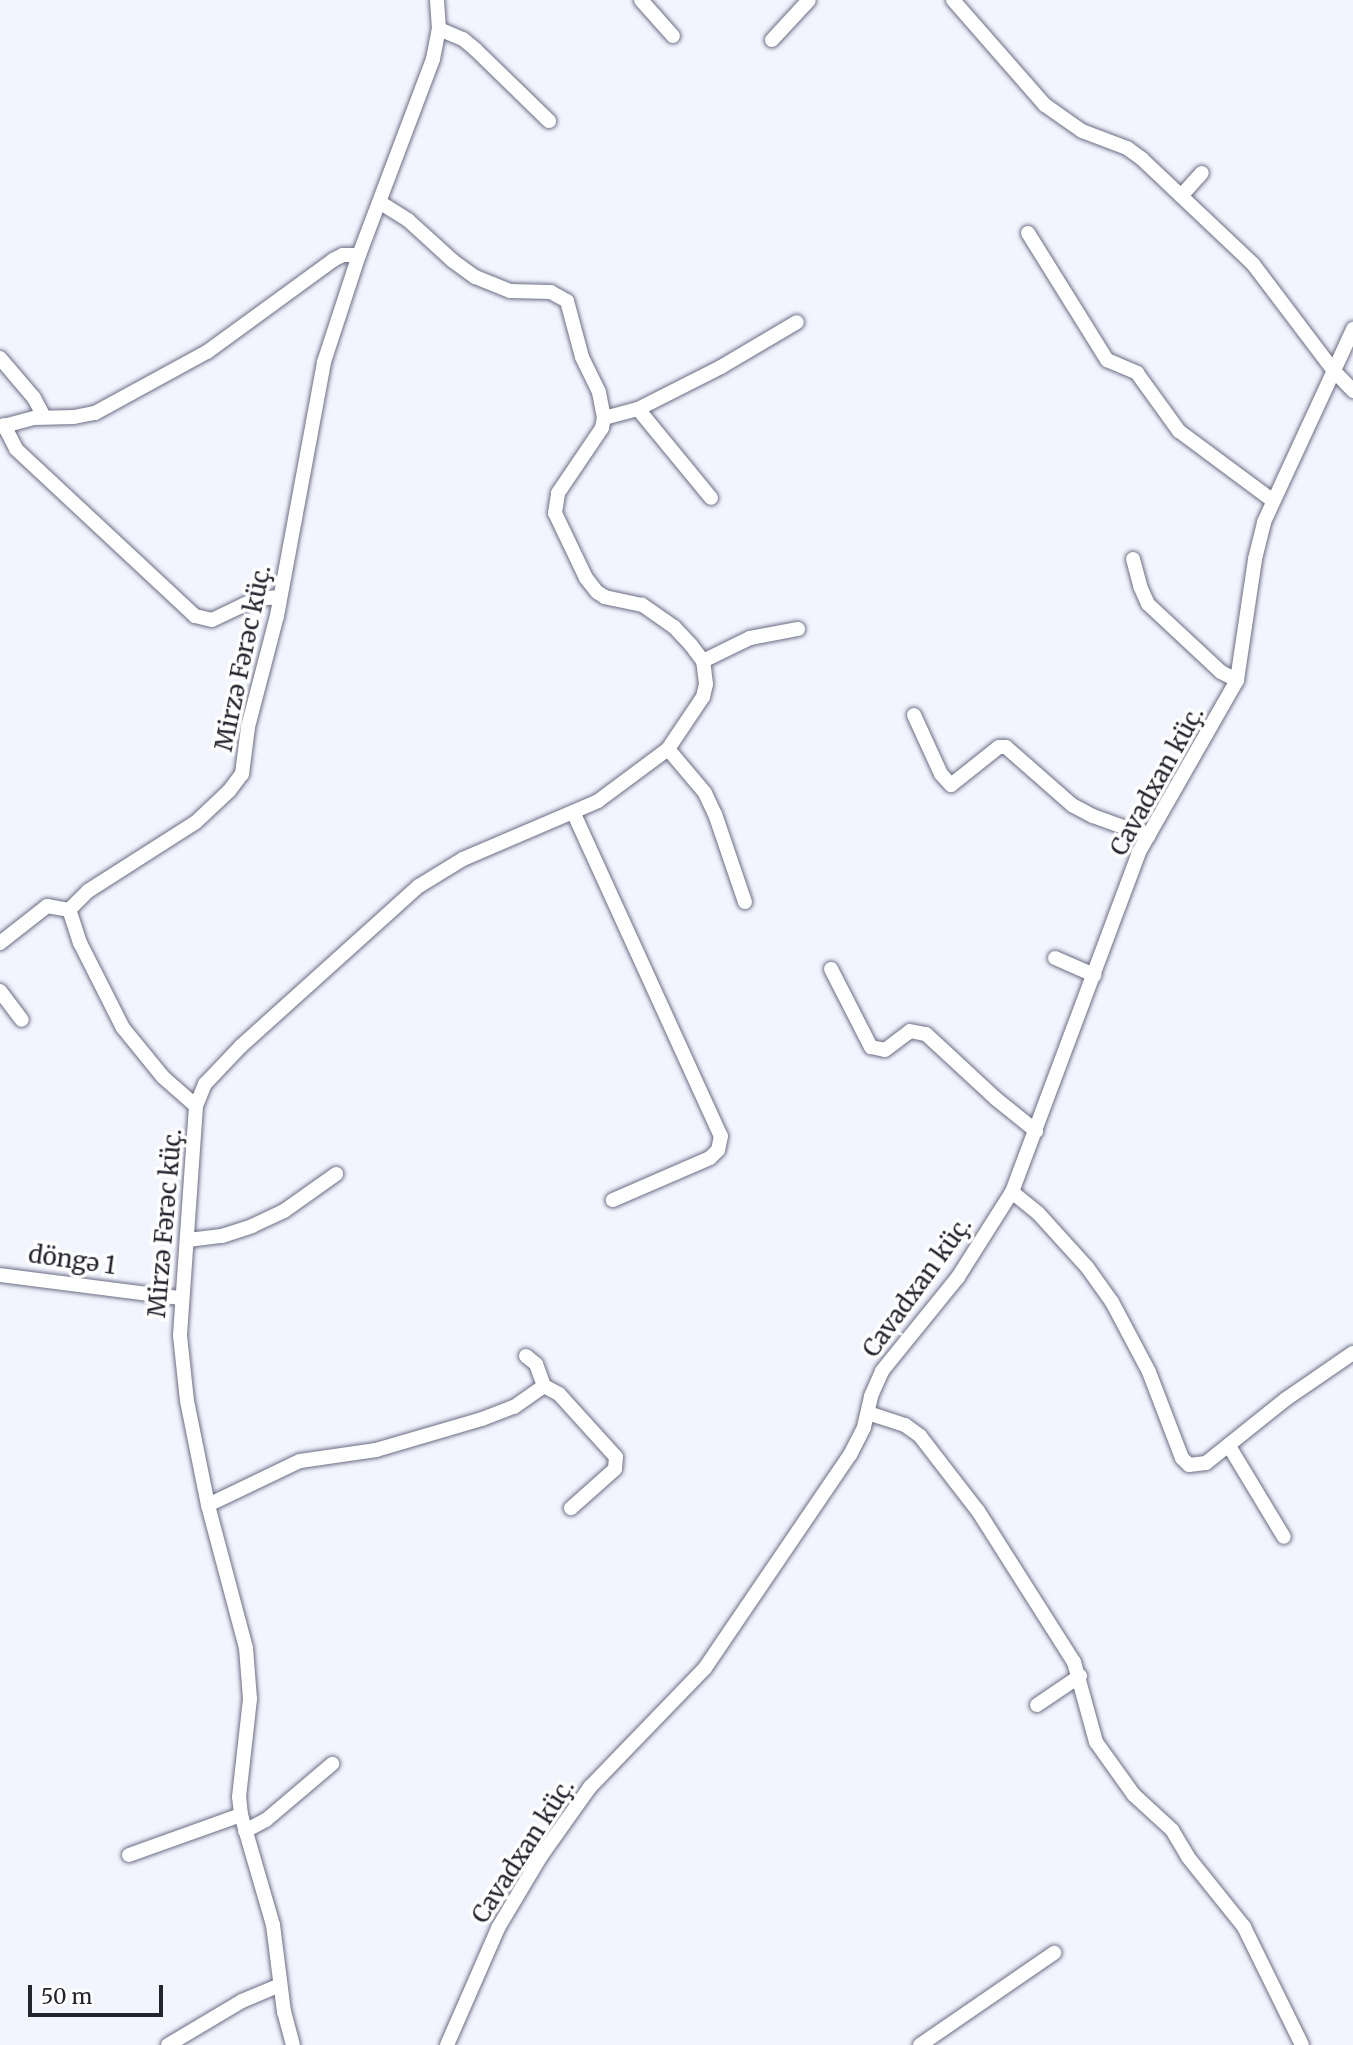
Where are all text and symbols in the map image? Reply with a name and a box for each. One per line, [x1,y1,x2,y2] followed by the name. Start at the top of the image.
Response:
[209,562,277,754] street label: Mirzə Fərəc küç.
[1104,701,1210,861] street label: Cavadxan küç.
[142,1127,188,1319] street label: Mirzə Fərəc küç.
[856,1211,978,1363] street label: Cavadxan küç.
[27,1240,117,1280] street label: döngə 1
[466,1773,580,1929] street label: Cavadxan küç.
[32,1972,166,2016] scale bar
[41,1983,92,2010] text: 50 m

